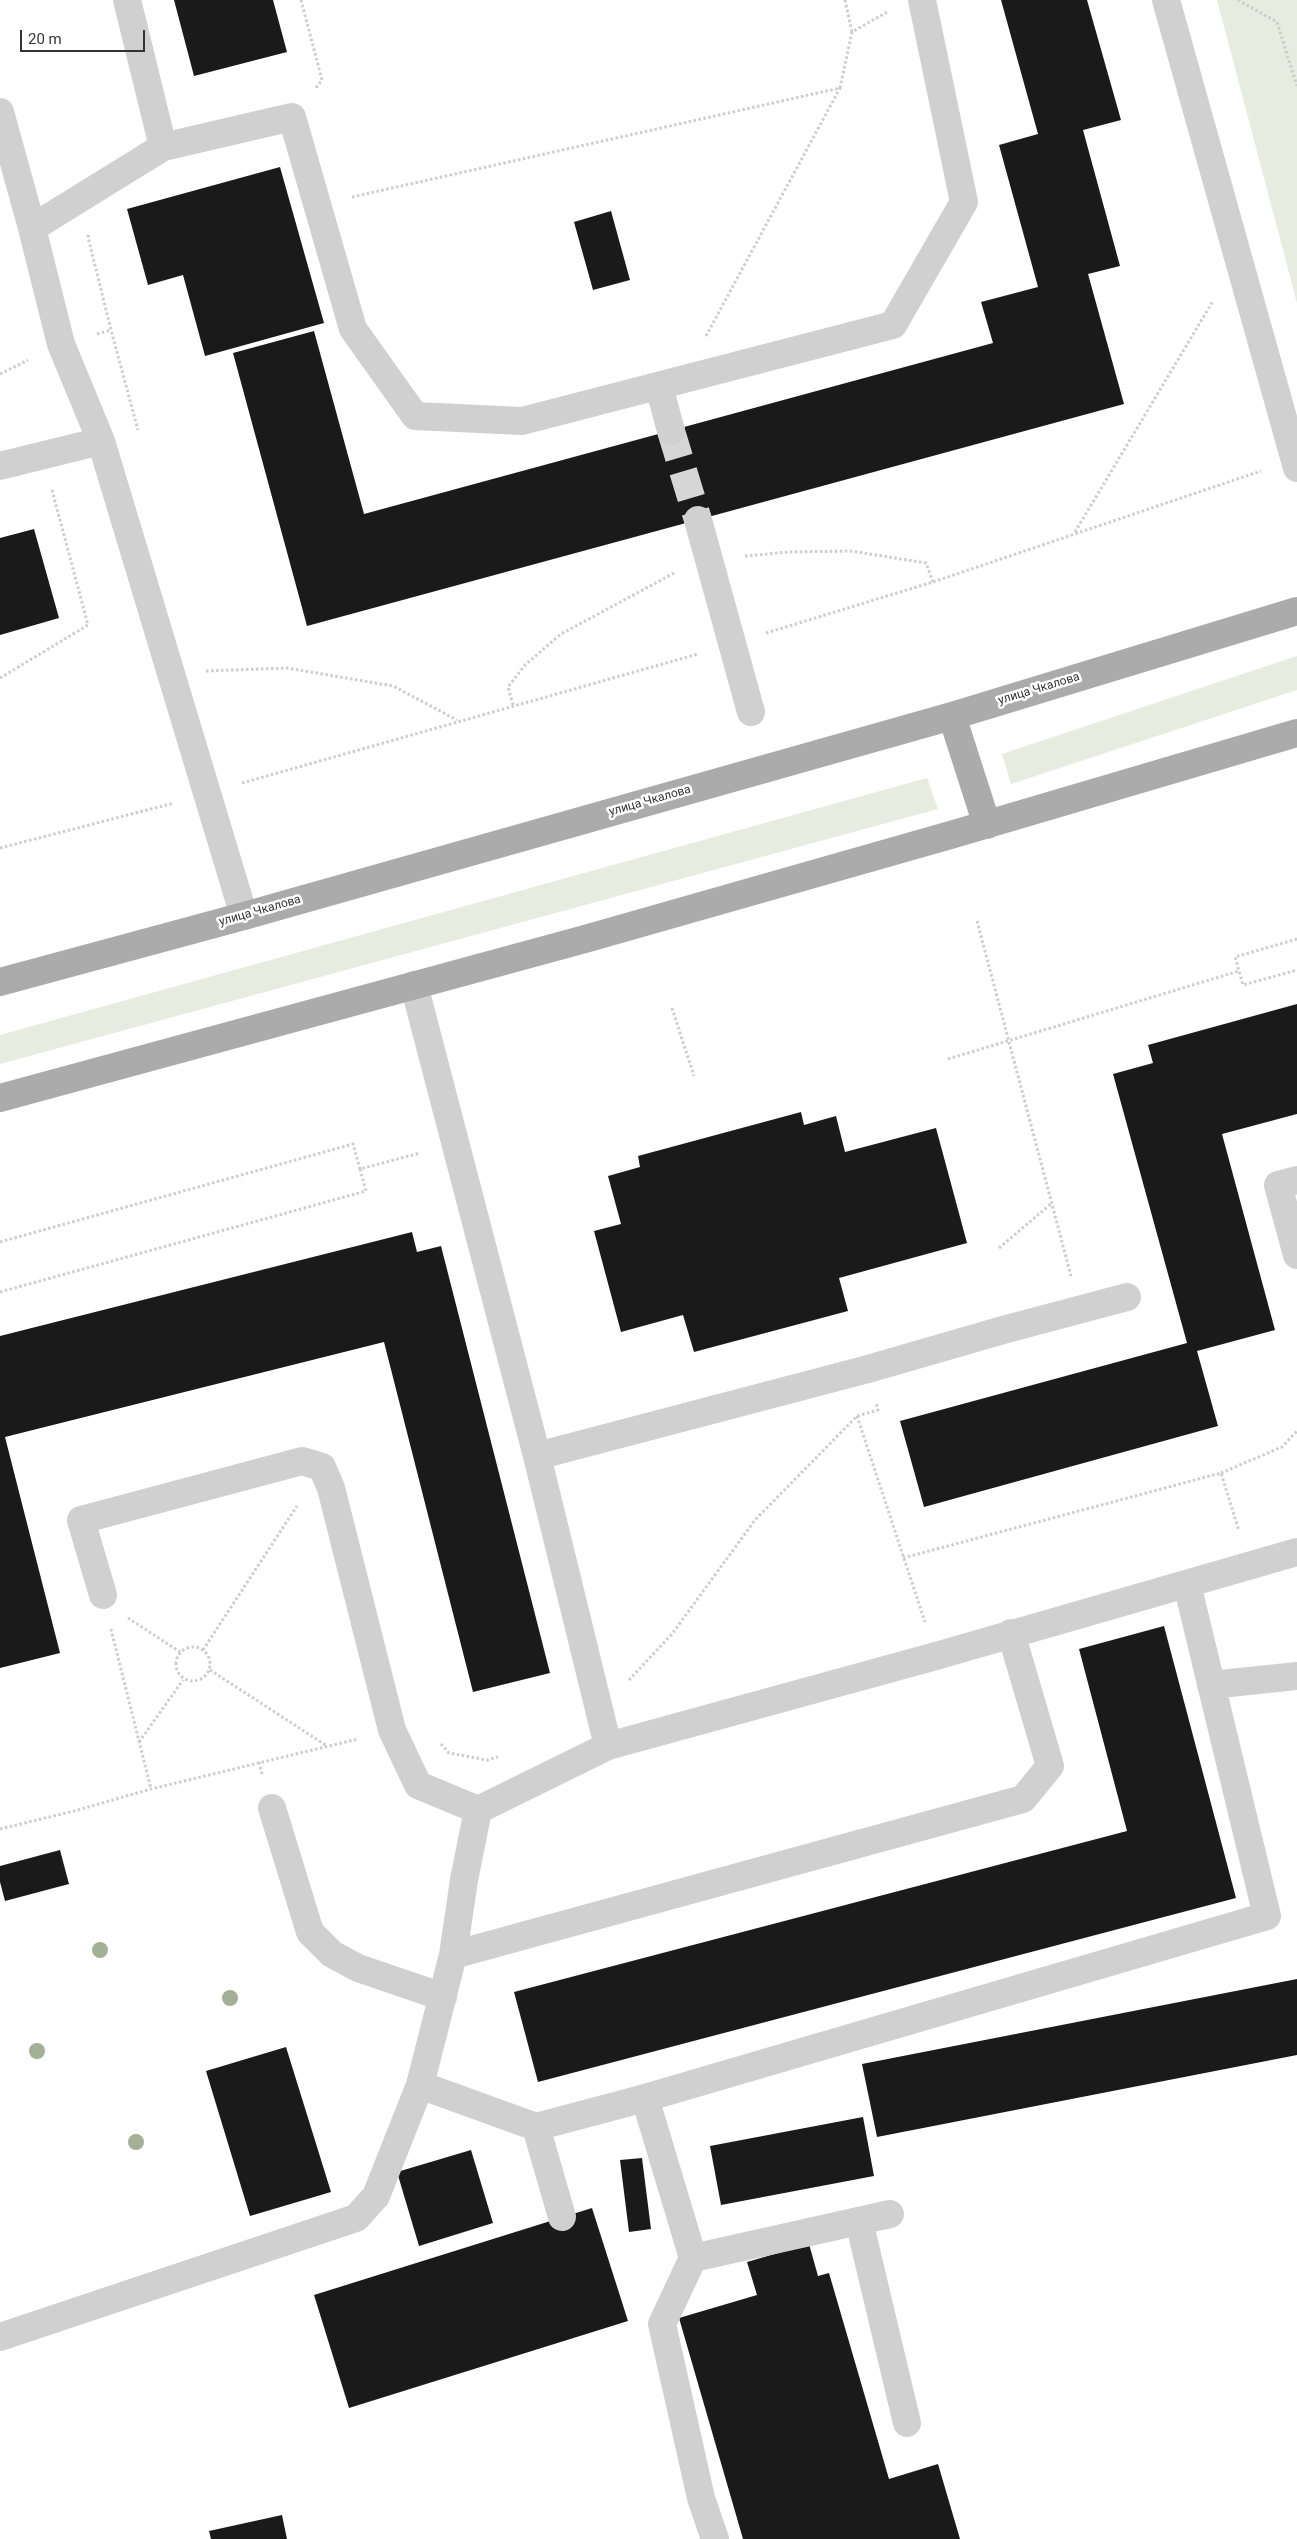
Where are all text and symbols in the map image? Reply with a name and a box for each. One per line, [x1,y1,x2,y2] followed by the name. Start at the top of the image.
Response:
[22,20,148,52] scale bar
[28,30,62,48] text: 20 m
[997,670,1081,708] street label: улица Чкалова
[607,782,693,820] street label: улица Чкалова
[217,892,303,930] street label: улица Чкалова

